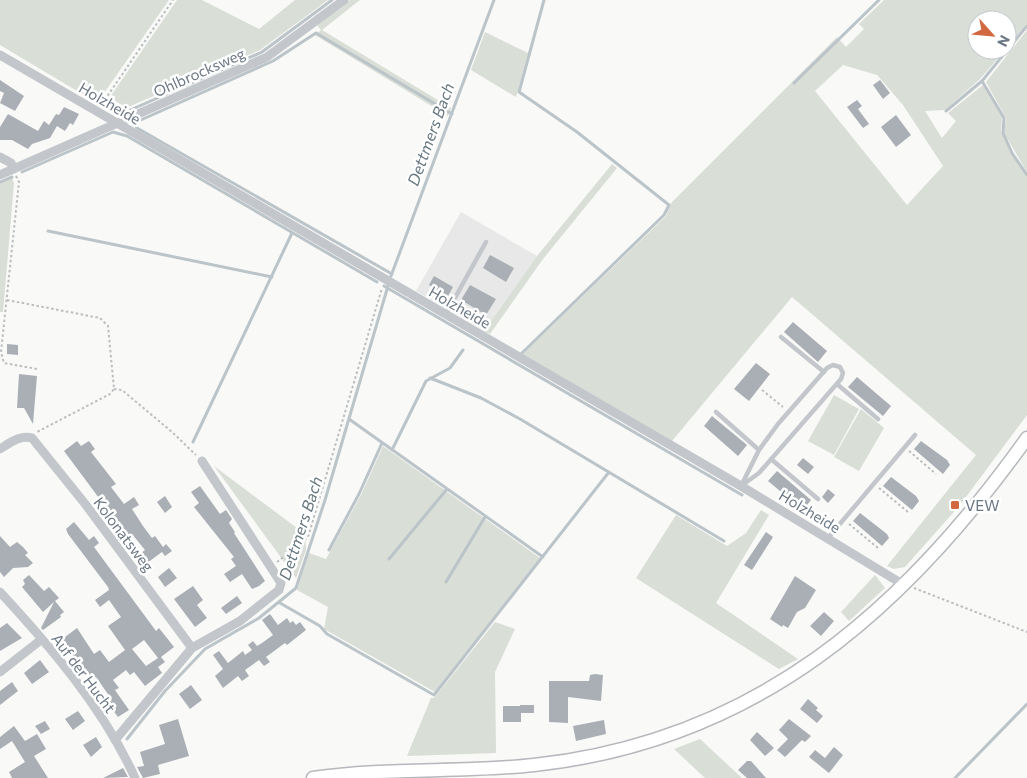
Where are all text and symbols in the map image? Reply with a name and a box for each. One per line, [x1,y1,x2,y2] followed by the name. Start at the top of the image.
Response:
[967,10,1017,60] north arrow
[994,33,1014,50] text: N
[150,44,248,100] street label: Ohlbrocksweg
[76,78,144,128] street label: Holzheide
[403,80,457,188] water label: Dettmers Bach
[426,282,494,332] street label: Holzheide
[274,474,326,582] water label: Dettmers Bach
[776,486,844,536] street label: Holzheide
[90,493,158,575] street label: Kolonatsweg
[965,496,1000,514] place label: VEW
[949,499,961,511] marker: VEW
[48,630,120,716] street label: Auf der Hucht

